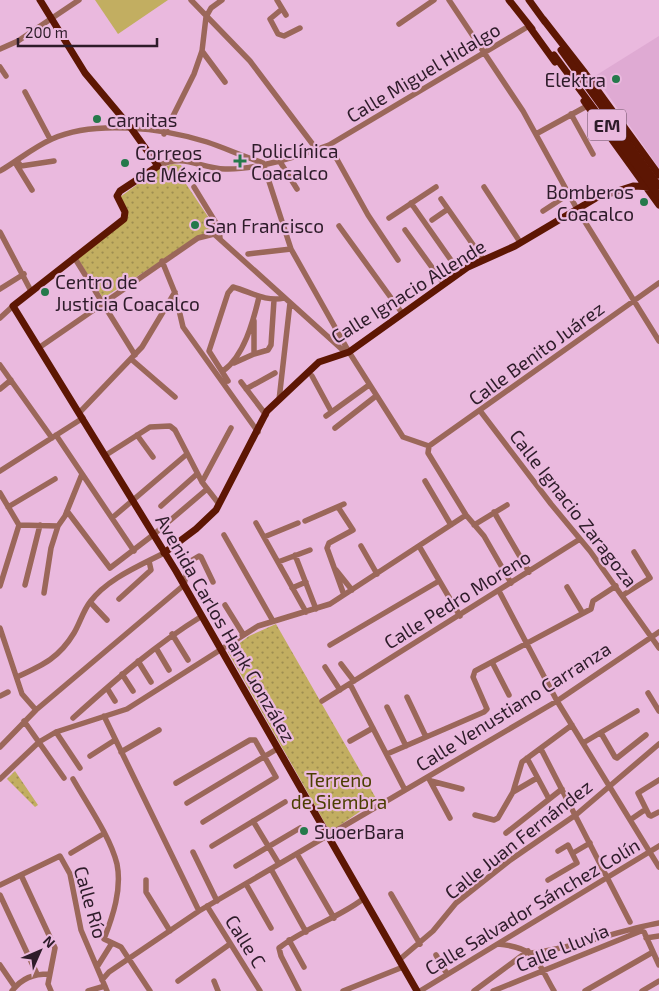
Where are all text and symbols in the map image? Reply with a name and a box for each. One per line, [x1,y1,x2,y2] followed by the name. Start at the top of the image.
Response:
[18,15,156,47] scale bar
[342,17,504,127] street label: Calle Miguel Hidalgo
[25,23,68,41] text: 200 m
[545,68,606,91] place label: Elektra
[610,73,622,85] marker: Elektra
[107,108,177,131] place label: carnitas
[588,110,626,140] road number: EM
[91,113,103,125] marker: carnitas
[251,139,338,184] place label: Policlínica Coacalco
[135,141,222,186] place label: Correos de México
[233,154,247,168] marker: Policlínica Coacalco
[119,157,131,169] marker: Correos de México
[546,180,634,225] place label: Bomberos Coacalco
[638,196,650,208] marker: Bomberos Coacalco
[205,214,324,237] place label: San Francisco
[189,219,201,231] marker: San Francisco
[326,234,490,348] street label: Calle Ignacio Allende
[55,270,200,315] place label: Centro de Justicia Coacalco
[39,286,51,298] marker: Centro de Justicia Coacalco
[464,296,608,410] street label: Calle Benito Juárez
[505,425,643,591] street label: Calle Ignacio Zaragoza
[151,510,301,746] street label: Avenida Carlos Hank González
[379,545,535,653] street label: Calle Pedro Moreno
[411,636,615,776] street label: Calle Venustiano Carranza
[291,768,387,813] park label: Terreno de Siembra
[440,774,596,904] street label: Calle Juan Fernández
[314,820,404,843] place label: SuoerBara
[298,825,310,837] marker: SuoerBara
[420,833,644,979] street label: Calle Salvador Sánchez Colín
[70,863,112,941] street label: Calle Río
[221,910,271,972] street label: Calle C
[512,918,612,976] street label: Calle Lluvia
[15,926,65,976] north arrow
[40,932,59,951] text: N

